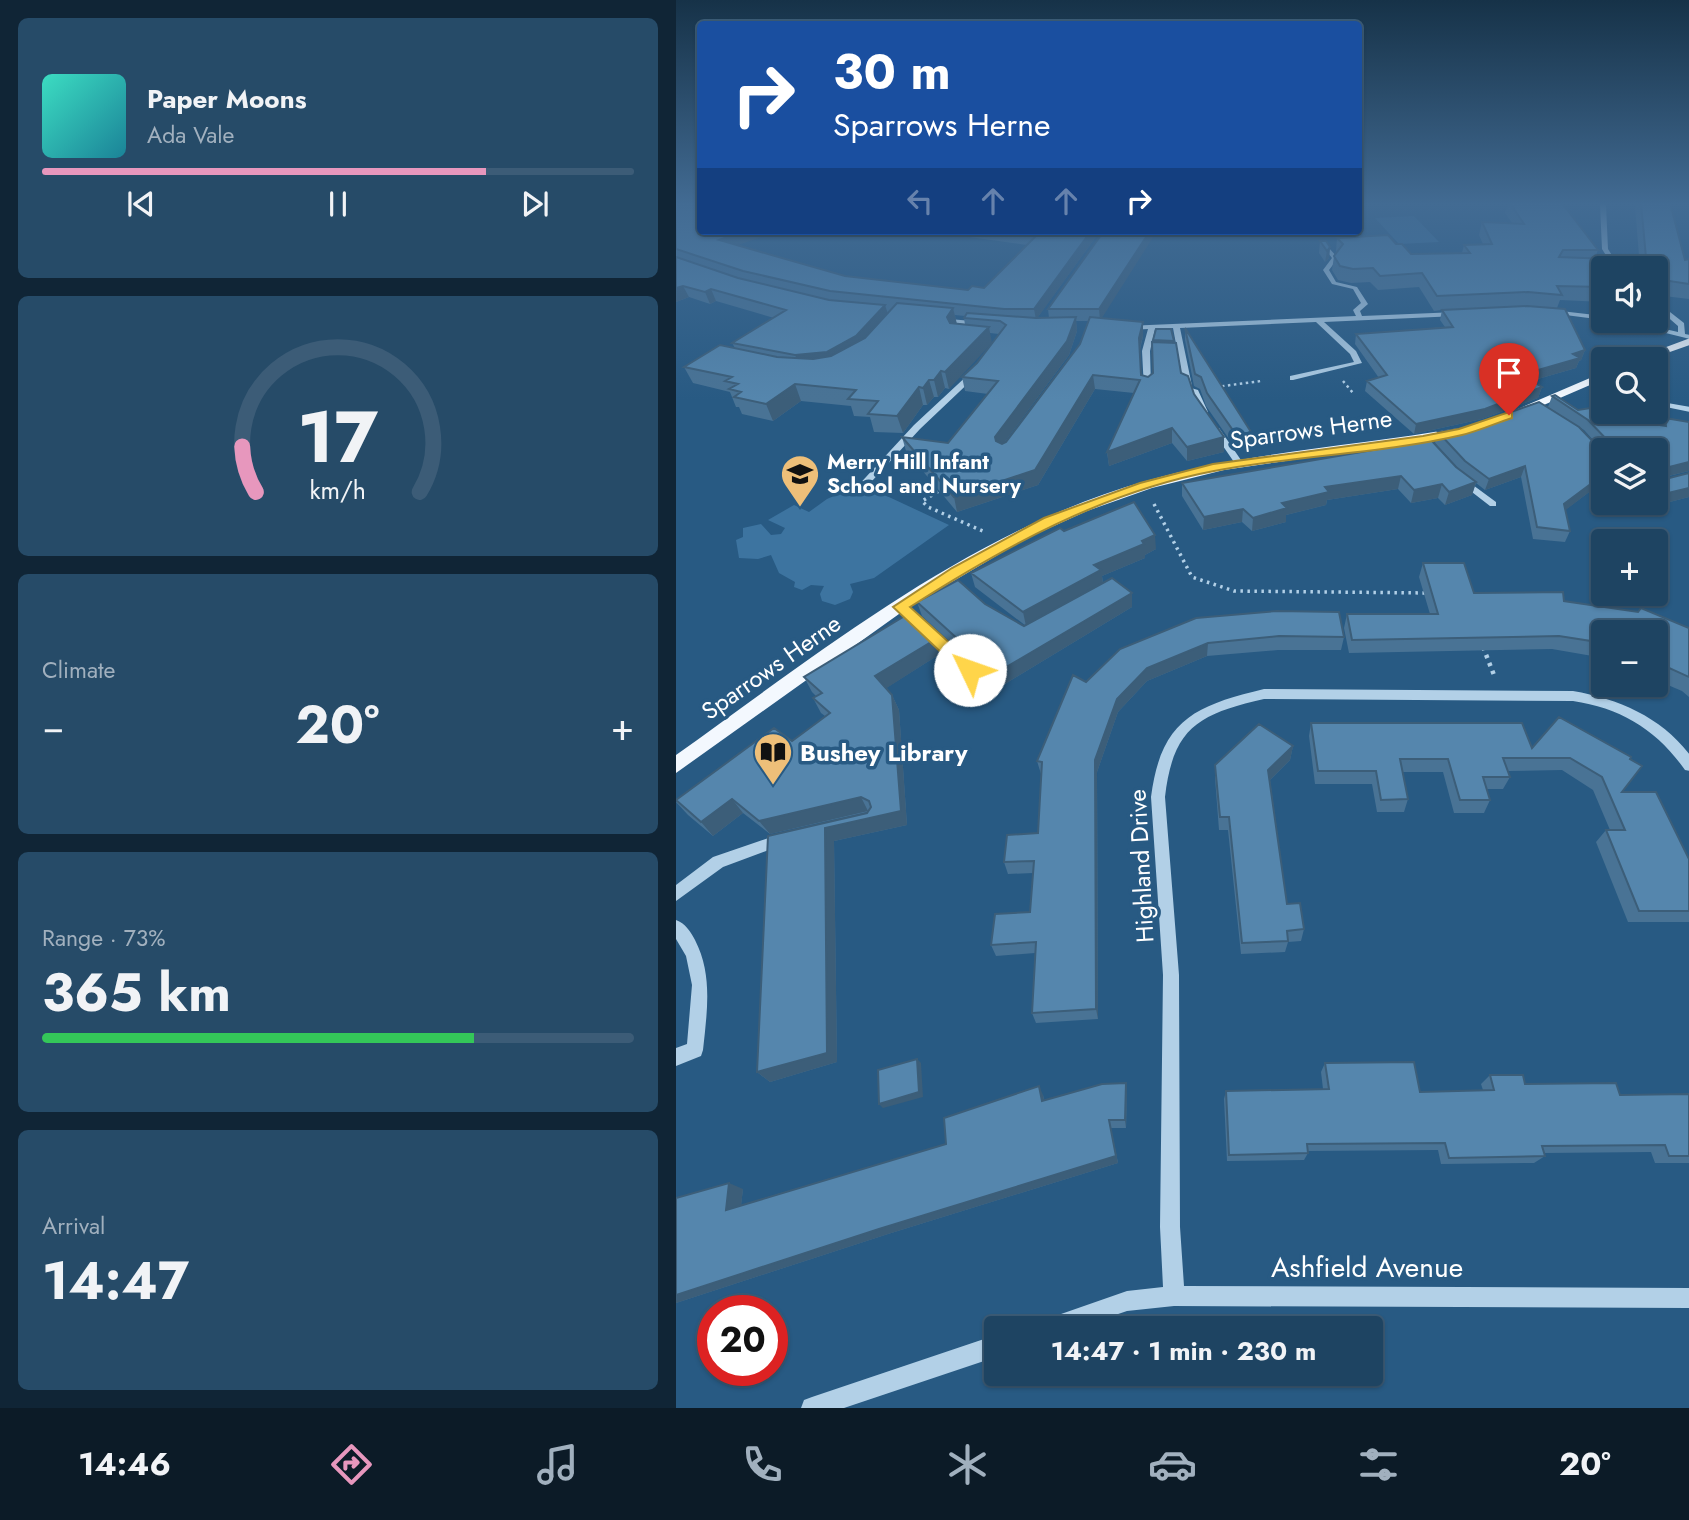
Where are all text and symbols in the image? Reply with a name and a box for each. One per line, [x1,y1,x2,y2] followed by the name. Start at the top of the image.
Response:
[833,37,951,107] text: 30 m
[718,49,809,140] icon: right
[147,80,307,118] text: Paper Moons
[833,102,1051,148] text: Sparrows Herne
[147,118,234,152] text: Ada Vale
[901,182,939,220] icon: left
[974,182,1012,220] icon: ahead
[1047,182,1085,220] icon: ahead
[1120,182,1158,220] icon: right
[122,185,160,223] icon: previous
[319,185,357,223] icon: pause
[516,185,554,223] icon: next
[1591,256,1668,697] map controls
[1591,256,1668,333] button: sound
[1479,343,1539,415] pin
[1591,347,1668,424] button: search
[1490,354,1528,392] icon: arrive
[298,384,379,489] text: 17
[1228,400,1394,458] street label: Sparrows Herne
[1591,438,1668,515] button: layers
[827,447,1022,501] place label: Merry Hill Infant School and Nursery
[779,453,821,508] school or university icon: Merry Hill Infant School and Nursery
[310,472,366,508] text: km/h
[1591,529,1668,606] button: +
[694,606,848,728] street label: Sparrows Herne
[1591,620,1668,697] button: −
[933,633,1007,707] position arrow
[42,653,115,687] text: Climate
[296,687,380,763] text: 20°
[42,699,64,754] text: −
[611,699,634,754] text: +
[752,731,794,786] library icon: Bushey Library
[800,735,968,770] place label: Bushey Library
[1120,788,1162,944] street label: Highland Drive
[42,921,166,955] text: Range · 73%
[42,955,231,1031] text: 365 km
[42,1209,105,1243] text: Arrival
[42,1243,189,1319] text: 14:47
[1271,1247,1463,1288] street label: Ashfield Avenue
[697,1295,788,1386] speed limit sign: 20
[1051,1332,1316,1370] text: 14:47 · 1 min · 230 m
[327,1440,376,1489] icon: directions
[533,1440,582,1489] icon: music
[738,1440,787,1489] icon: phone
[943,1440,992,1489] icon: climate
[1148,1440,1197,1489] icon: car
[1354,1440,1403,1489] icon: filters
[78,1441,171,1487] text: 14:46
[1559,1441,1611,1487] text: 20°

